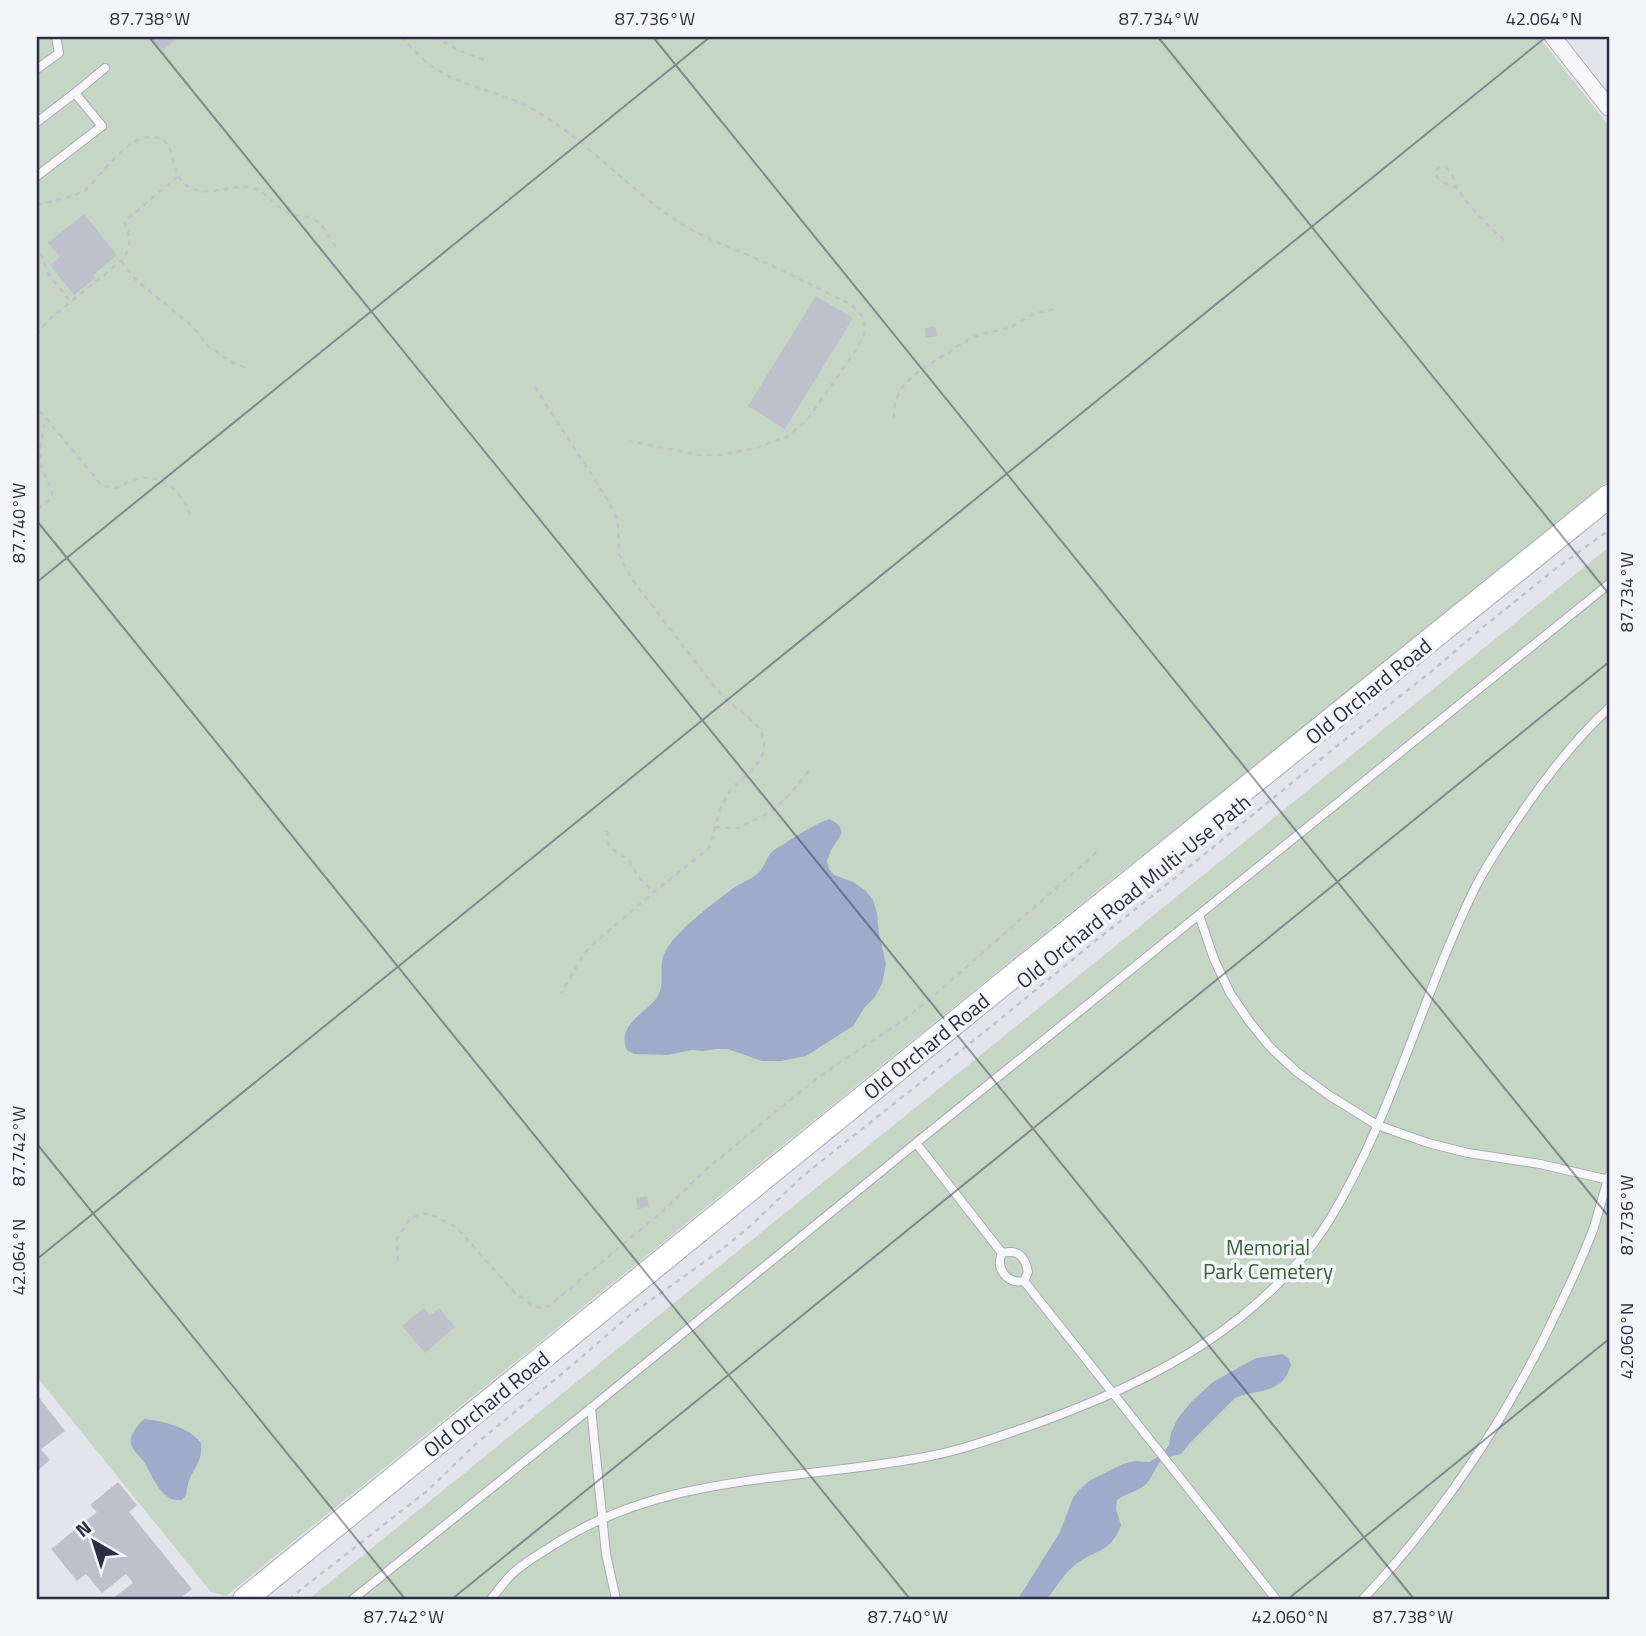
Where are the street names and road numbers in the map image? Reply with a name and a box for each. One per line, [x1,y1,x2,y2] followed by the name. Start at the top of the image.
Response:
[1298,630,1438,752] street label: Old Orchard Road
[1009,786,1257,996] street label: Old Orchard Road Multi-Use Path
[856,985,996,1107] street label: Old Orchard Road
[416,1343,556,1465] street label: Old Orchard Road

